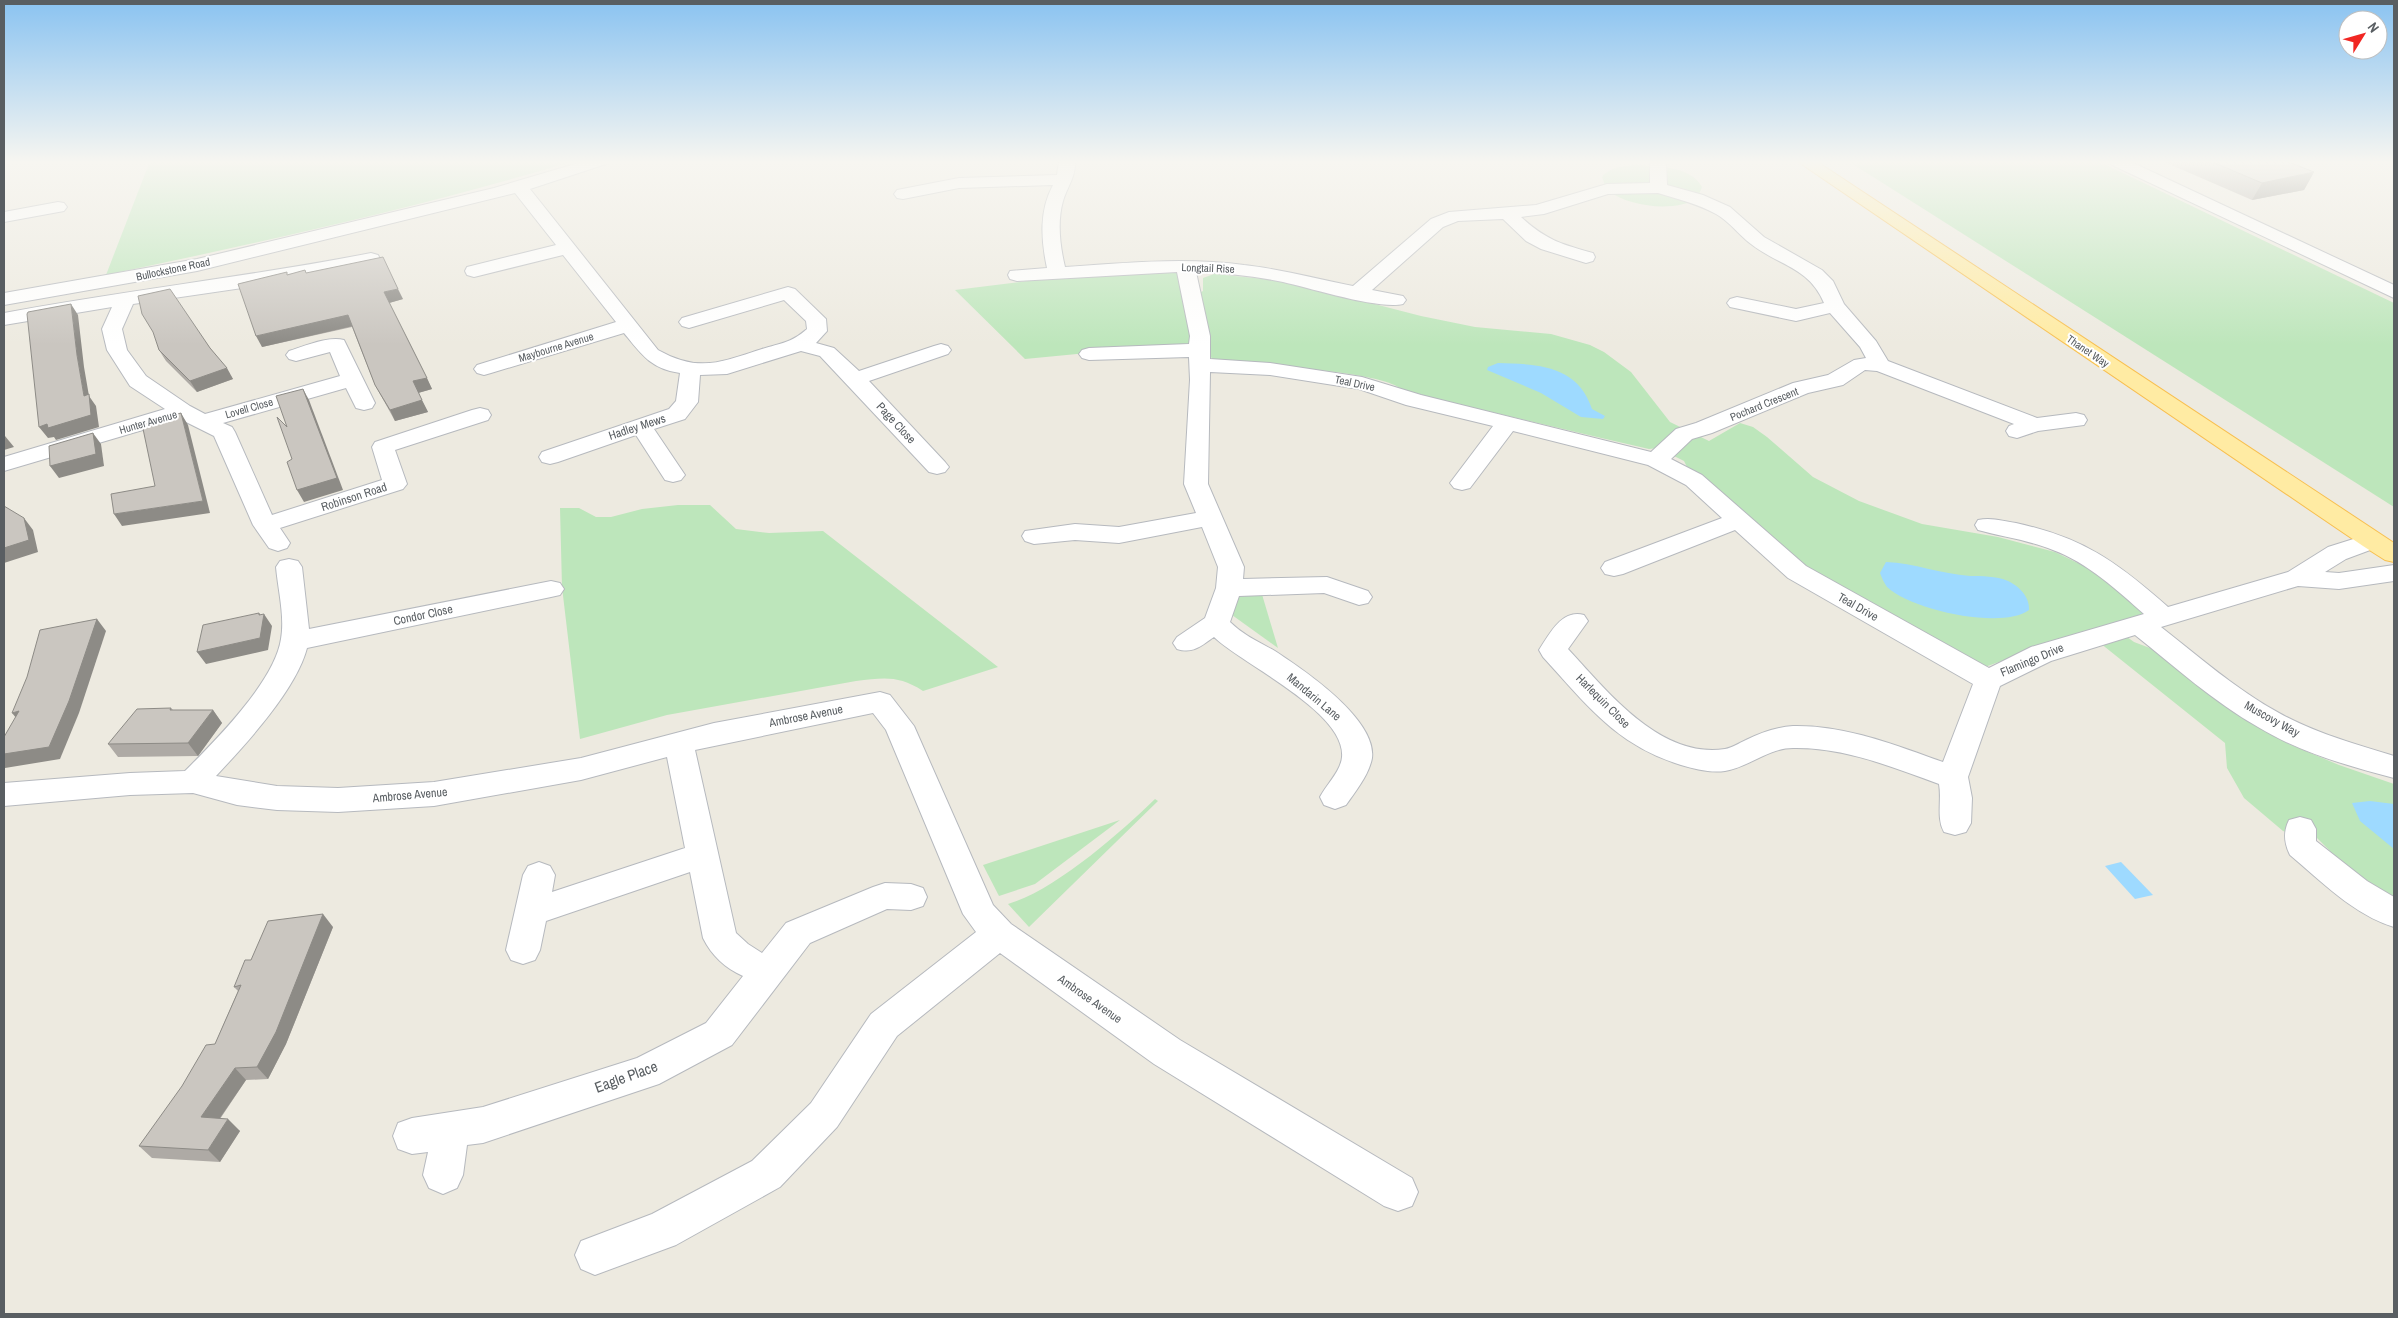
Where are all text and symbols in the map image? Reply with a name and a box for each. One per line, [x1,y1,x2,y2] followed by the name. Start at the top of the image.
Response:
[2338,10,2388,60] north arrow
[2364,18,2383,36] text: N
[135,254,211,284] street label: Bullockstone Road
[1181,260,1235,276] street label: Longtail Rise
[517,329,595,365] street label: Maybourne Avenue
[2064,332,2112,371] street label: Thanet Way
[1334,372,1376,394] street label: Teal Drive
[1728,384,1801,424] street label: Pochard Crescent
[223,394,275,422] street label: Lovell Close
[873,399,919,447] street label: Page Close
[117,407,179,437] street label: Hunter Avenue
[606,410,668,444] street label: Hadley Mews
[319,479,389,515] street label: Robinson Road
[1835,589,1881,625] street label: Teal Drive
[392,601,454,629] street label: Condor Close
[1998,639,2066,681] street label: Flamingo Drive
[1284,670,1344,724] street label: Mandarin Lane
[1572,670,1634,732] street label: Harlequin Close
[2241,697,2303,741] street label: Muscovy Way
[767,701,844,731] street label: Ambrose Avenue
[371,784,448,806] street label: Ambrose Avenue
[1054,970,1125,1027] street label: Ambrose Avenue
[591,1055,660,1098] street label: Eagle Place

